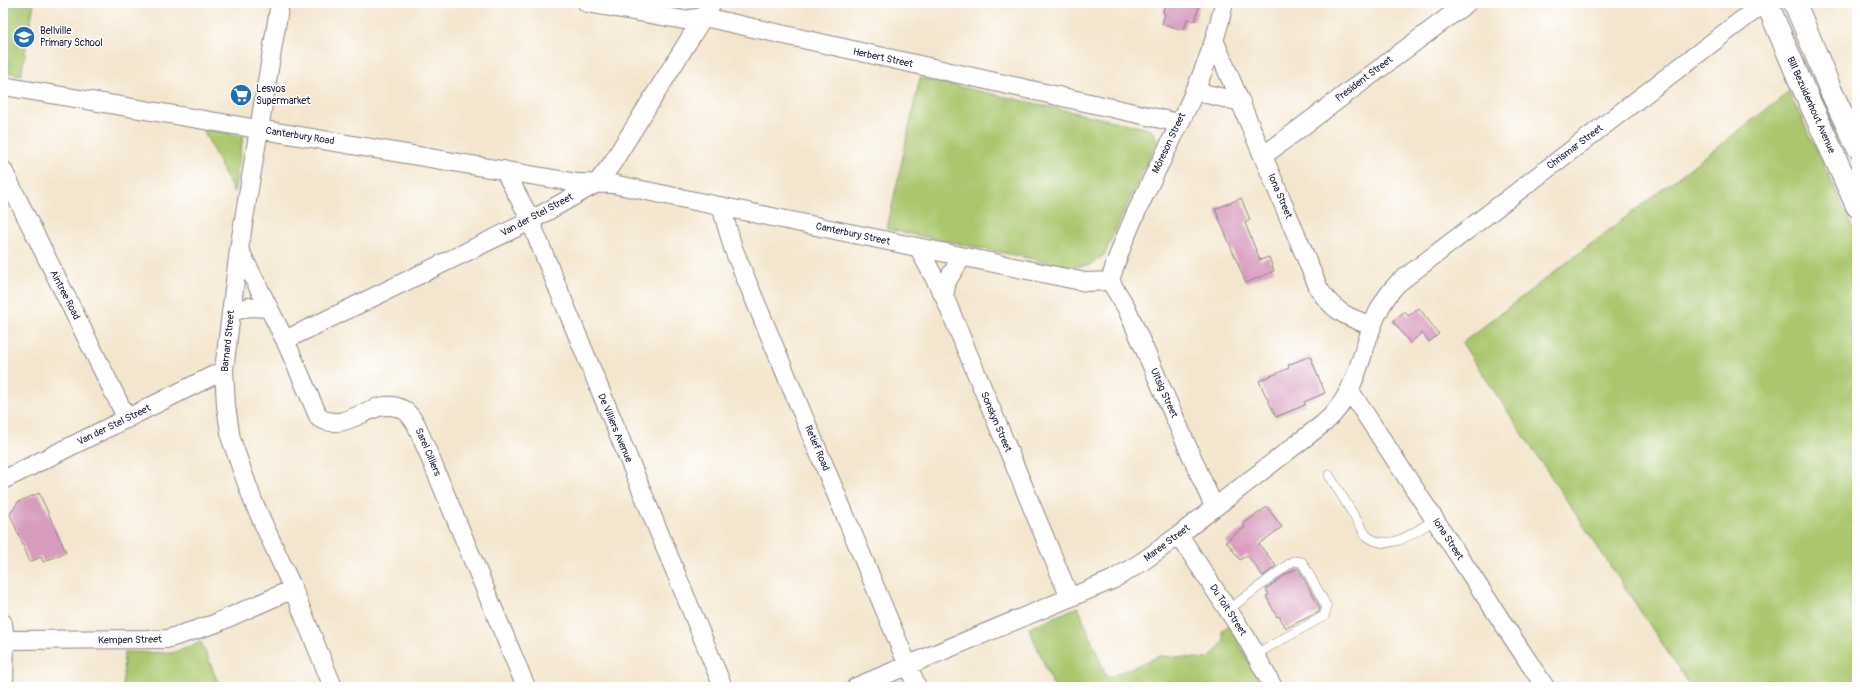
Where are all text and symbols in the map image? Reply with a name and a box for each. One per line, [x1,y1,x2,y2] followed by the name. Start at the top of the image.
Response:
[11,24,37,50] school or university icon: Bellville Primary School
[40,25,103,49] place label: Bellville Primary School
[852,46,915,70] street label: Herbert Street
[1333,53,1396,104] street label: President Street
[1784,55,1838,155] street label: Bill Bezuidenhout Avenue
[228,82,254,108] supermarket icon: Lesvos Supermarket
[256,83,311,107] place label: Lesvos Supermarket
[1150,110,1189,175] street label: Môreson Street
[1545,121,1606,172] street label: Chrismar Street
[265,125,335,147] street label: Canterbury Road
[1265,172,1295,221] street label: Iona Street
[499,190,576,239] street label: Van der Stel Street
[815,220,892,248] street label: Canterbury Street
[47,268,83,322] street label: Aintree Road
[219,309,237,372] street label: Barnard Street
[1148,366,1181,421] street label: Uitsig Street
[978,390,1014,455] street label: Sonskyn Street
[595,392,635,464] street label: De Villiers Avenue
[75,402,154,448] street label: Van der Stel Street
[802,423,832,473] street label: Retief Road
[413,426,444,478] street label: Sarel Cilliers
[1430,516,1467,563] street label: Iona Street
[1142,521,1193,564] street label: Maree Street
[1207,582,1250,639] street label: Du Toit Street
[98,633,163,647] street label: Kempen Street

